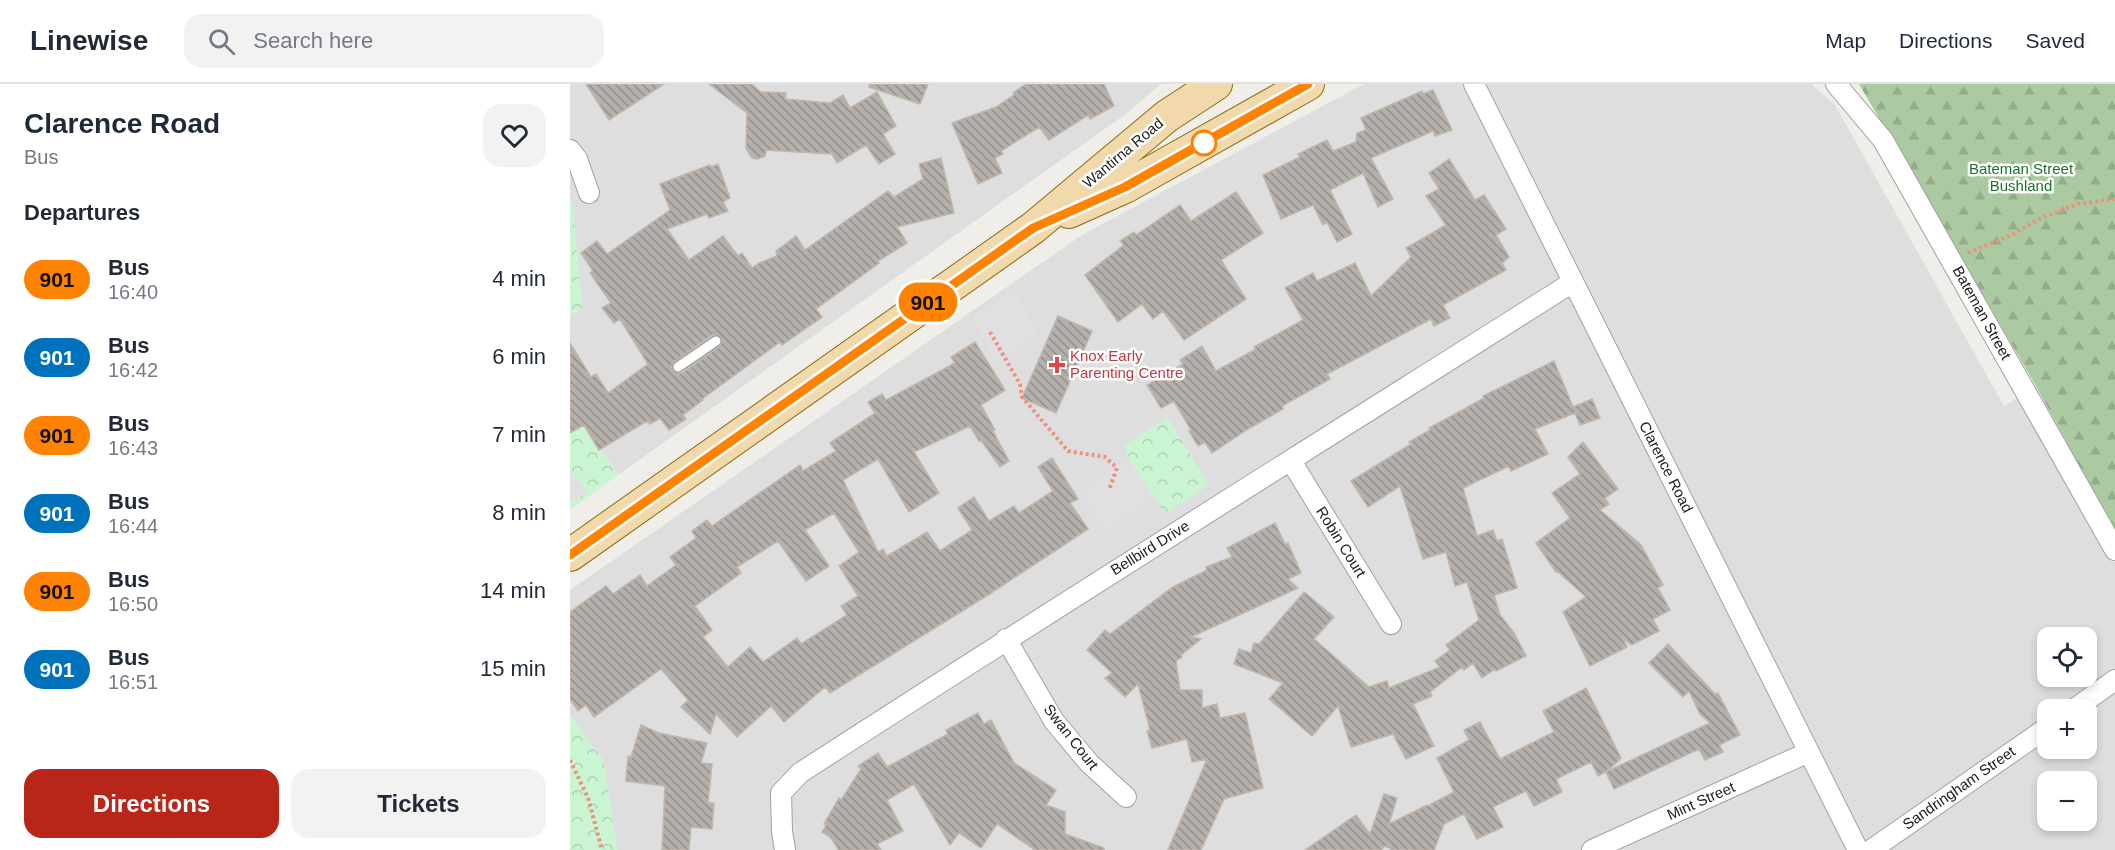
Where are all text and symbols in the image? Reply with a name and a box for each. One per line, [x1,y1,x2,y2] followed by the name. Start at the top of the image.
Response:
[184,14,604,68] search box
[30,25,148,56] text: Linewise
[205,25,238,58] icon: search
[253,28,373,53] text: Search here
[1825,29,1866,52] text: Map
[1899,29,1992,52] text: Directions
[2025,29,2085,52] text: Saved
[483,104,546,167] button: heart
[24,108,220,139] text: Clarence Road
[1079,114,1166,191] street label: Wantirna Road
[1191,130,1217,156] unlabelled marker
[24,146,58,168] text: Bus
[1969,160,2074,194] park label: Bateman Street Bushland
[24,200,140,225] text: Departures
[108,255,150,280] text: Bus
[1950,263,2016,363] street label: Bateman Street
[492,266,546,291] text: 4 min
[39,268,75,291] text: 901
[108,281,158,303] text: 16:40
[894,282,962,322] line badge: 901
[910,291,946,314] text: 901
[108,333,150,358] text: Bus
[492,344,546,369] text: 6 min
[39,346,75,369] text: 901
[1070,347,1183,381] place label: Knox Early Parenting Centre
[1048,356,1066,374] marker: Knox Early Parenting Centre
[108,359,158,381] text: 16:42
[108,411,150,436] text: Bus
[1636,418,1697,515] street label: Clarence Road
[492,422,546,447] text: 7 min
[39,424,75,447] text: 901
[108,437,158,459] text: 16:43
[108,489,150,514] text: Bus
[492,500,546,525] text: 8 min
[39,502,75,525] text: 901
[1313,503,1370,581] street label: Robin Court
[108,515,158,537] text: 16:44
[1107,517,1192,578] street label: Bellbird Drive
[108,567,150,592] text: Bus
[480,578,546,603] text: 14 min
[39,580,75,603] text: 901
[108,593,158,615] text: 16:50
[2037,627,2097,831] map controls
[2037,627,2097,687] button: locate
[108,645,150,670] text: Bus
[480,656,546,681] text: 15 min
[39,658,75,681] text: 901
[108,671,158,693] text: 16:51
[2037,699,2097,759] button: +
[1041,701,1103,773] street label: Swan Court
[1899,742,2019,833] street label: Sandringham Street
[24,769,279,838] button: Directions
[291,769,546,838] button: Tickets
[2037,771,2097,831] button: −
[1664,778,1738,823] street label: Mint Street

